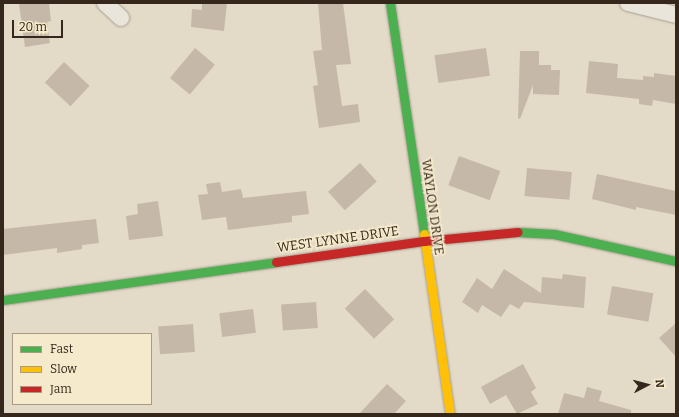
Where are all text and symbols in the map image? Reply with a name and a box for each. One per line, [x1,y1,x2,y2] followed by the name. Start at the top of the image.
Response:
[14,12,65,38] scale bar
[19,20,47,34] text: 20 m
[418,158,446,256] street label: WAYLON DRIVE
[276,224,400,256] street label: WEST LYNNE DRIVE
[12,333,152,405] legend
[50,342,73,356] text: Fast
[50,362,77,376] text: Slow
[627,365,667,405] north arrow
[653,379,666,389] text: N
[50,382,72,396] text: Jam

